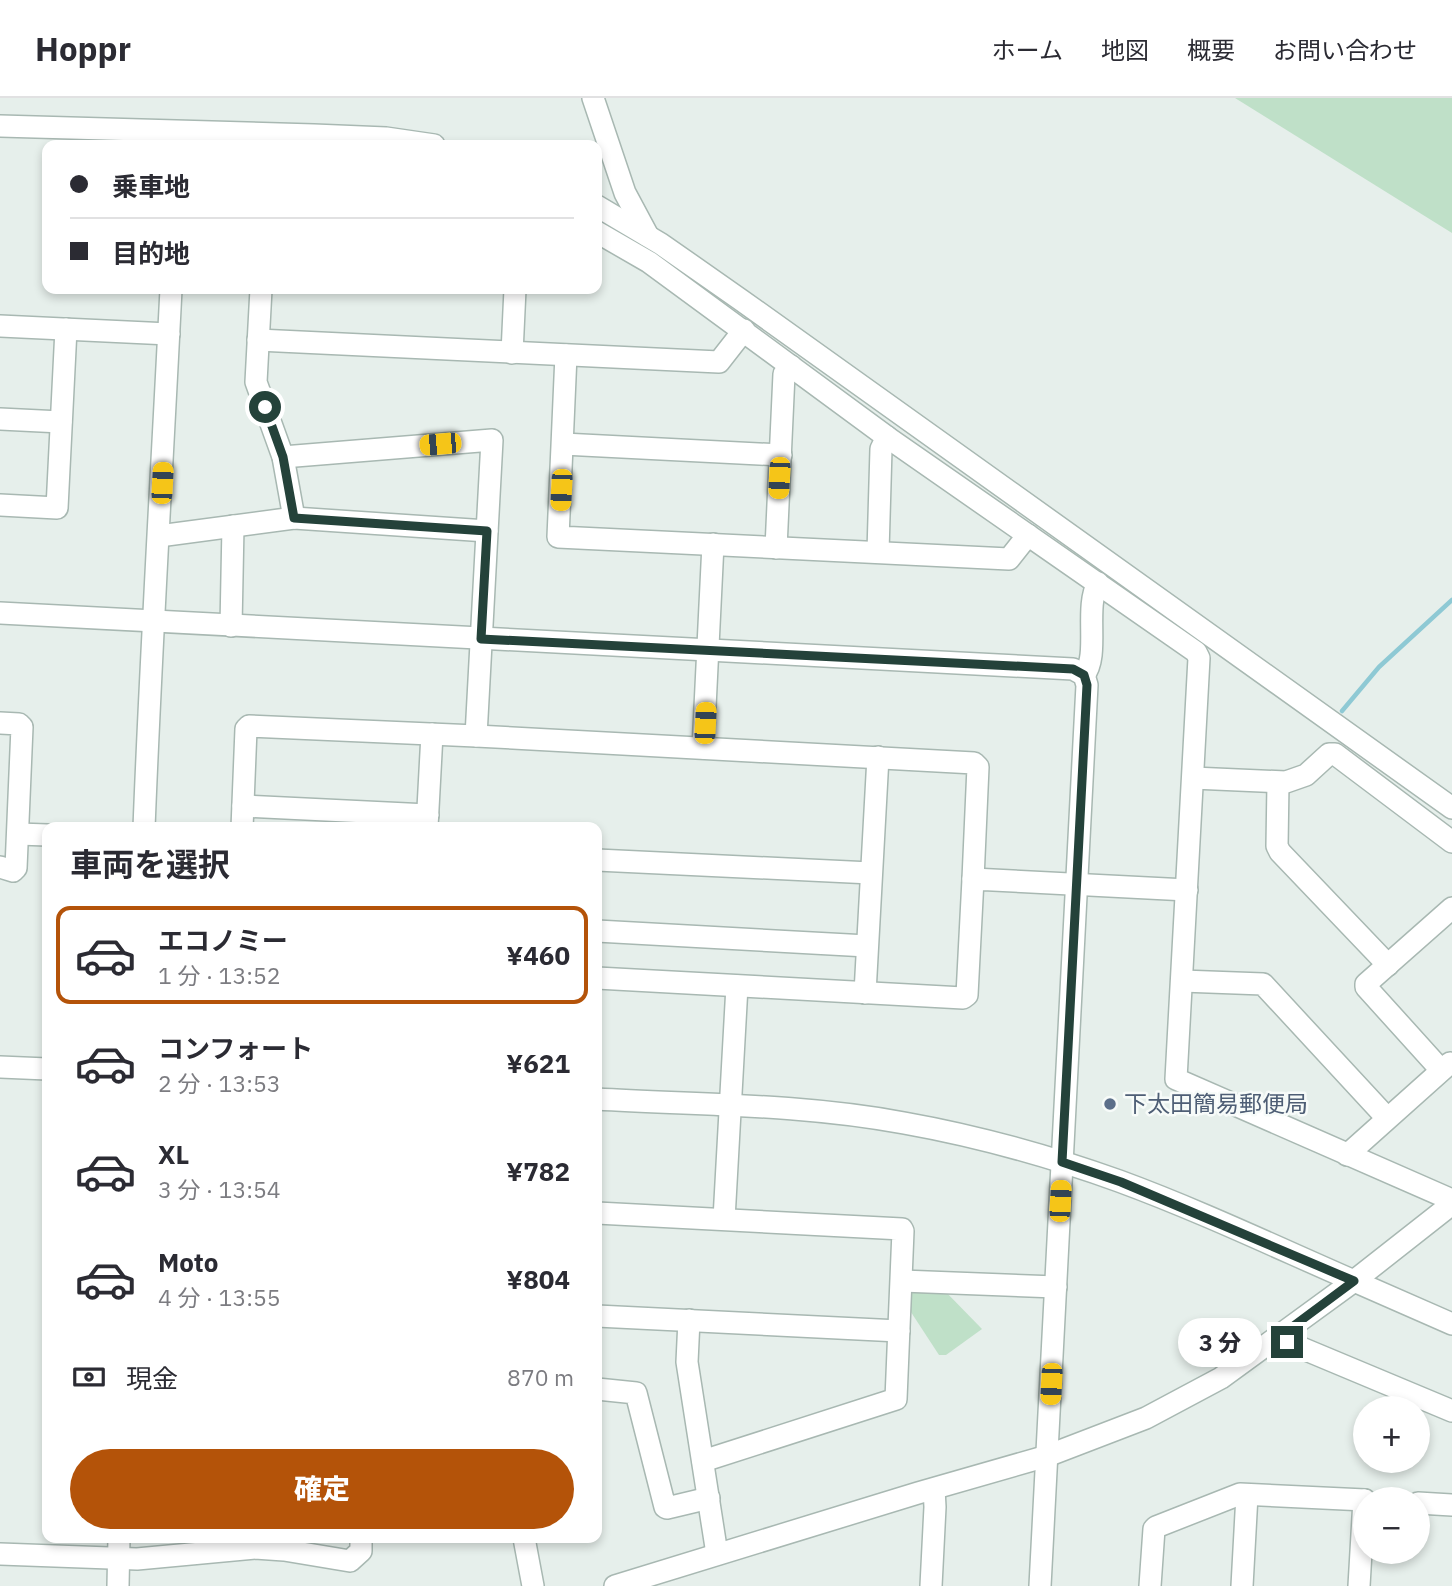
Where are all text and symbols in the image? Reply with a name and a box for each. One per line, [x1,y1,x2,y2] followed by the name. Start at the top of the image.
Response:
[35,27,131,70] text: Hoppr
[992,34,1063,66] text: ホーム
[1101,34,1149,66] text: 地図
[1187,34,1235,66] text: 概要
[1273,34,1417,66] text: お問い合わせ
[112,169,190,203] text: 乗車地
[112,236,190,270] text: 目的地
[249,391,281,423] route start
[419,432,462,456] car
[768,456,791,500] car
[151,461,174,505] car
[550,468,573,512] car
[694,701,717,745] car
[70,843,230,885] text: 車両を選択
[158,923,288,957] text: エコノミー
[74,924,137,987] icon: car
[506,938,570,972] text: ¥460
[158,960,281,990] text: 1 分 · 13:52
[158,1031,313,1065] text: コンフォート
[74,1032,137,1095] icon: car
[506,1046,570,1080] text: ¥621
[158,1068,281,1098] text: 2 分 · 13:53
[1124,1088,1308,1118] place label: 下太田簡易郵便局
[1102,1096,1118,1112] marker: 下太田簡易郵便局
[158,1137,189,1171] text: XL
[74,1140,137,1203] icon: car
[506,1154,570,1188] text: ¥782
[158,1174,281,1204] text: 3 分 · 13:54
[1049,1179,1072,1223] car
[158,1245,218,1279] text: Moto
[74,1248,137,1311] icon: car
[506,1262,570,1296] text: ¥804
[158,1282,281,1312] text: 4 分 · 13:55
[1178,1318,1262,1366] callout: 3 分
[1271,1326,1303,1358] route end
[1199,1327,1241,1357] text: 3 分
[70,1358,108,1396] icon: cash
[126,1361,178,1395] text: 現金
[507,1362,574,1392] text: 870 m
[1040,1362,1063,1406] car
[1353,1396,1430,1564] map controls
[1353,1396,1430,1473] button: +
[70,1449,574,1529] button: 確定
[1353,1487,1430,1564] button: −

